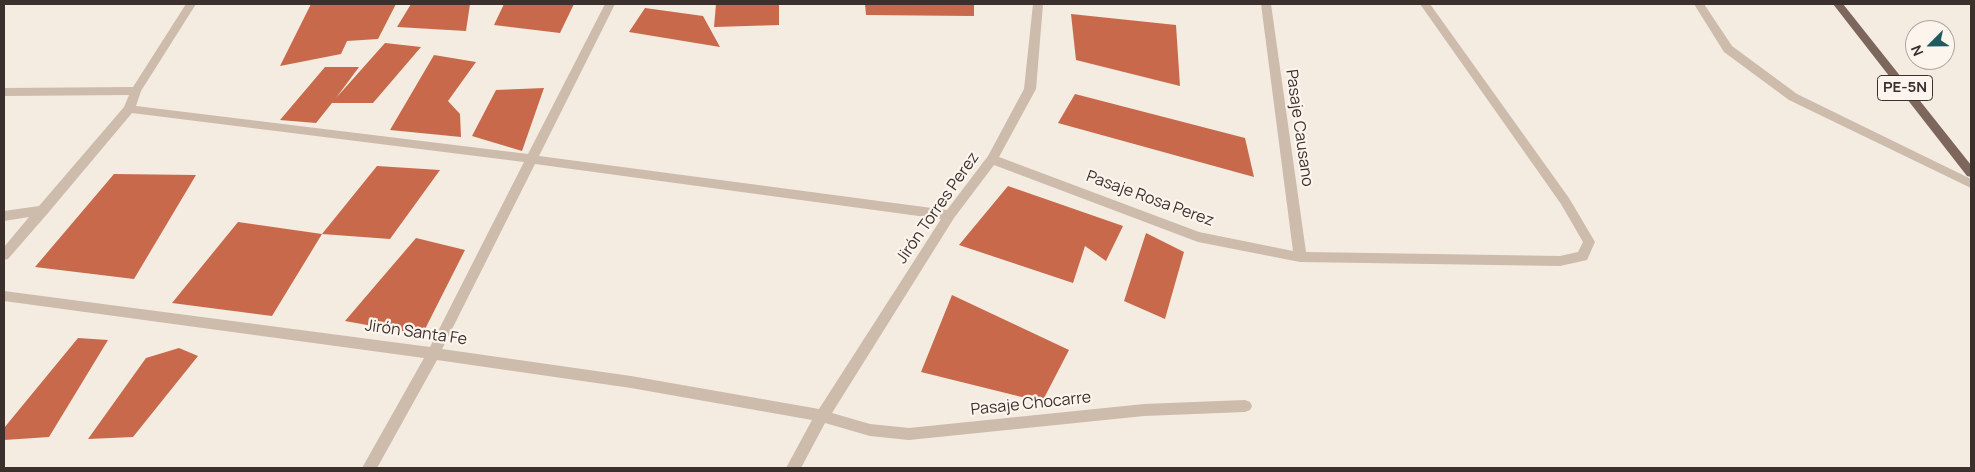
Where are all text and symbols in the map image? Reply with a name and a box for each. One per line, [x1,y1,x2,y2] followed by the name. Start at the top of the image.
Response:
[1905,20,1955,70] north arrow
[1906,42,1927,59] text: N
[1281,68,1317,188] street label: Pasaje Causano
[1878,76,1932,100] road number: PE-5N
[892,149,984,267] street label: Jirón Torres Perez
[1084,167,1216,231] street label: Pasaje Rosa Perez
[364,316,468,350] street label: Jirón Santa Fe
[970,388,1092,420] street label: Pasaje Chocarre

